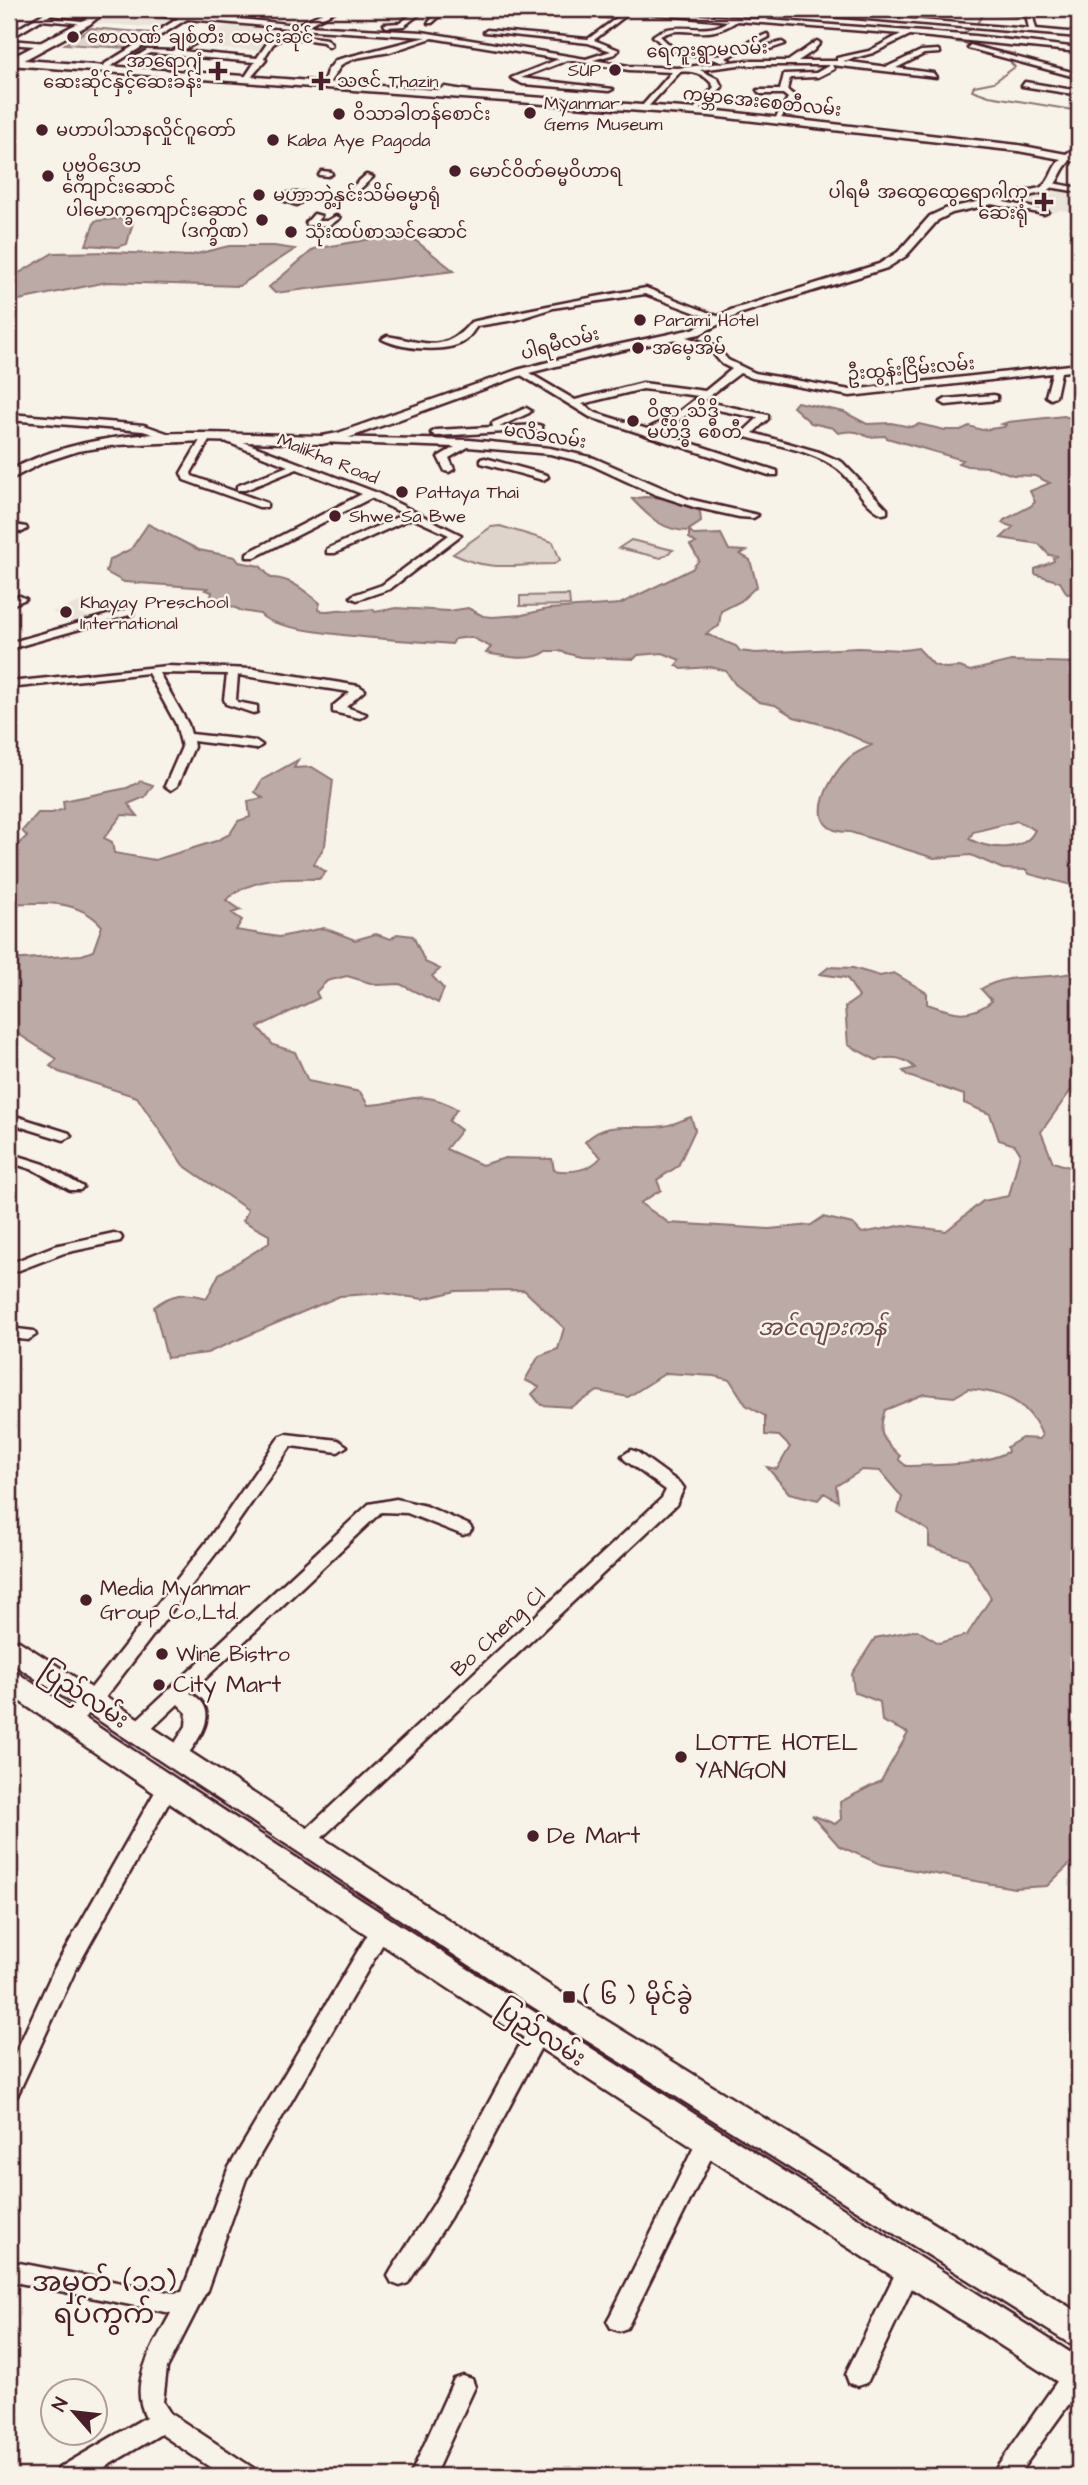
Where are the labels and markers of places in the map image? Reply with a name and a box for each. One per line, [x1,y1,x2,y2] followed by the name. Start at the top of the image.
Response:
[87,23,313,52] place label: စောလဏ် ချစ်တီး ထမင်းဆိုင်
[65,29,81,45] marker: စောလဏ် ချစ်တီး ထမင်းဆိုင်
[43,49,202,97] place label: အာရောဂျံ ဆေးဆိုင်နှင့်ဆေးခန်း
[568,58,602,83] place label: SUP
[208,61,228,81] marker: အာရောဂျံ ဆေးဆိုင်နှင့်ဆေးခန်း
[607,62,623,78] marker: SUP
[337,68,438,94] place label: သဇင် Thazin
[311,71,331,91] marker: သဇင် Thazin
[544,91,662,137] place label: Myanmar Gems Museum
[353,100,490,129] place label: ဝိသာခါတန်စောင်း
[522,105,538,121] marker: Myanmar Gems Museum
[331,106,347,122] marker: ဝိသာခါတန်စောင်း
[56,116,236,145] place label: မဟာပါသာနလှိုင်ဂူတော်
[34,122,50,138] marker: မဟာပါသာနလှိုင်ဂူတော်
[287,128,430,154] place label: Kaba Aye Pagoda
[265,132,281,148] marker: Kaba Aye Pagoda
[62,152,175,202] place label: ပုဗ္ဗဝိဒေဟ ကျောင်းဆောင်
[469,157,622,186] place label: မောင်ဝိတ်ဓမ္မဝိဟာရ
[447,163,463,179] marker: မောင်ဝိတ်ဓမ္မဝိဟာရ
[40,168,56,184] marker: ပုဗ္ဗဝိဒေဟ ကျောင်းဆောင်
[829,178,1028,228] place label: ပါရမီ အထွေထွေရောဂါကု ဆေးရုံ
[273,181,440,210] place label: မဟာဘွဲ့နှင်းသိမ်ဓမ္မာရုံ
[251,187,267,203] marker: မဟာဘွဲ့နှင်းသိမ်ဓမ္မာရုံ
[1034,192,1054,212] marker: ပါရမီ အထွေထွေရောဂါကု ဆေးရုံ
[66,197,248,246] place label: ပါမောက္ခကျောင်းဆောင် (ဒက္ခိဏ)
[254,212,270,228] marker: ပါမောက္ခကျောင်းဆောင် (ဒက္ခိဏ)
[305,219,468,247] place label: သုံးထပ်စာသင်ဆောင်
[283,224,299,240] marker: သုံးထပ်စာသင်ဆောင်
[654,308,759,333] place label: Parami Hotel
[632,312,648,328] marker: Parami Hotel
[652,334,726,361] place label: အမေ့အိမ်
[630,340,646,356] marker: အမေ့အိမ်
[647,397,742,447] place label: ဝိဇ္ဇာ သိဒ္ဓိ မဟိဒ္ဓိ စေတီ
[625,413,641,429] marker: ဝိဇ္ဇာ သိဒ္ဓိ မဟိဒ္ဓိ စေတီ
[416,480,519,506] place label: Pattaya Thai
[394,484,410,500] marker: Pattaya Thai
[349,504,466,529] place label: Shwe Sa Bwe
[327,508,343,524] marker: Shwe Sa Bwe
[80,590,229,636] place label: Khayay Preschool International
[58,604,74,620] marker: Khayay Preschool International
[100,1574,251,1628] place label: Media Myanmar Group Co.,Ltd.
[78,1592,94,1608] marker: Media Myanmar Group Co.,Ltd.
[176,1640,290,1669] place label: Wine Bistro
[154,1646,170,1662] marker: Wine Bistro
[173,1668,281,1703] place label: City Mart
[151,1677,167,1693] marker: City Mart
[695,1726,858,1788] place label: LOTTE HOTEL YANGON
[673,1749,689,1765] marker: LOTTE HOTEL YANGON
[547,1819,640,1853] place label: De Mart
[525,1828,541,1844] marker: De Mart
[583,1980,693,2015] place label: ( ၆ ) မိုင်ခွဲ
[561,1989,577,2005] marker: ( ၆ ) မိုင်ခွဲ

